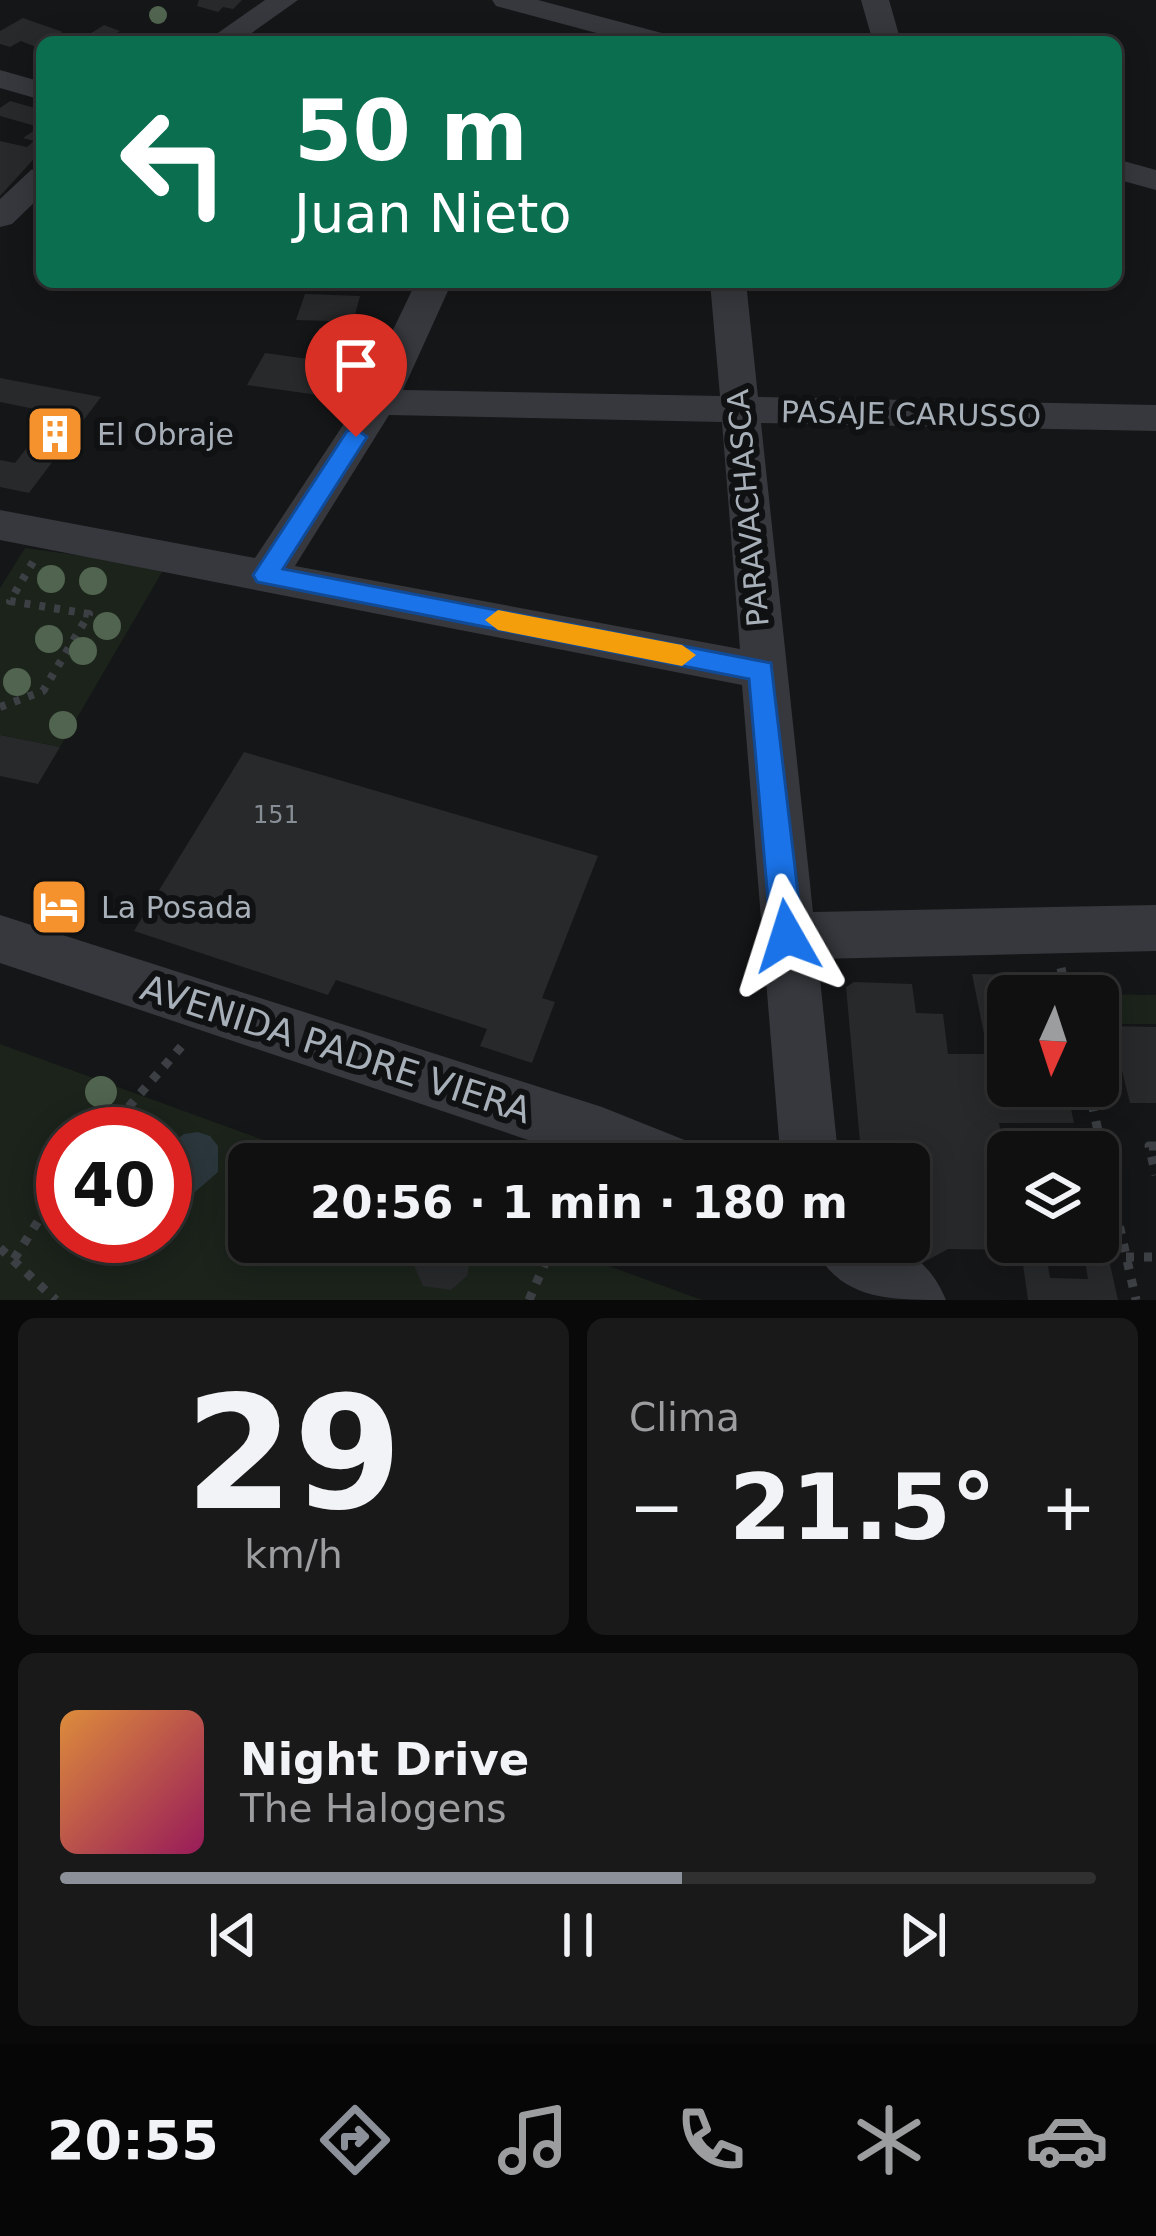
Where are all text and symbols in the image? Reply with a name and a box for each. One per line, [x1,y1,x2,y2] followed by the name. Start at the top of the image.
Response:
[294,82,528,180] text: 50 m
[96,84,252,240] icon: left
[294,182,571,245] text: Juan Nieto
[305,314,407,437] pin
[323,332,389,398] icon: arrive
[720,387,776,628] street label: PARAVACHASCA
[781,394,1041,434] street label: PASAJE CARUSSO
[24,403,86,465] building icon: El Obraje
[97,417,234,452] place label: El Obraje
[253,801,299,829] house number: 151
[724,873,850,999] position arrow
[28,876,90,938] hotel icon: La Posada
[101,890,252,925] place label: La Posada
[136,967,536,1132] street label: AVENIDA PADRE VIERA
[987,975,1119,1107] north arrow
[987,975,1119,1263] map controls
[36,1107,192,1263] speed limit sign: 40
[987,1131,1119,1263] button: layers
[310,1176,848,1229] text: 20:56 · 1 min · 180 m
[185,1363,402,1545] text: 29
[629,1395,740,1440] text: Clima
[729,1455,996,1560] text: 21.5°
[629,1469,684,1546] text: −
[1041,1469,1096,1546] text: +
[244,1532,343,1577] text: km/h
[240,1733,529,1786] text: Night Drive
[240,1786,507,1831] text: The Halogens
[200,1902,266,1968] icon: previous
[545,1902,611,1968] icon: pause
[890,1902,956,1968] icon: next
[313,2098,397,2182] icon: directions
[491,2098,575,2182] icon: music
[669,2098,753,2182] icon: phone
[847,2098,931,2182] icon: climate
[1025,2098,1109,2182] icon: car
[47,2109,219,2172] text: 20:55

